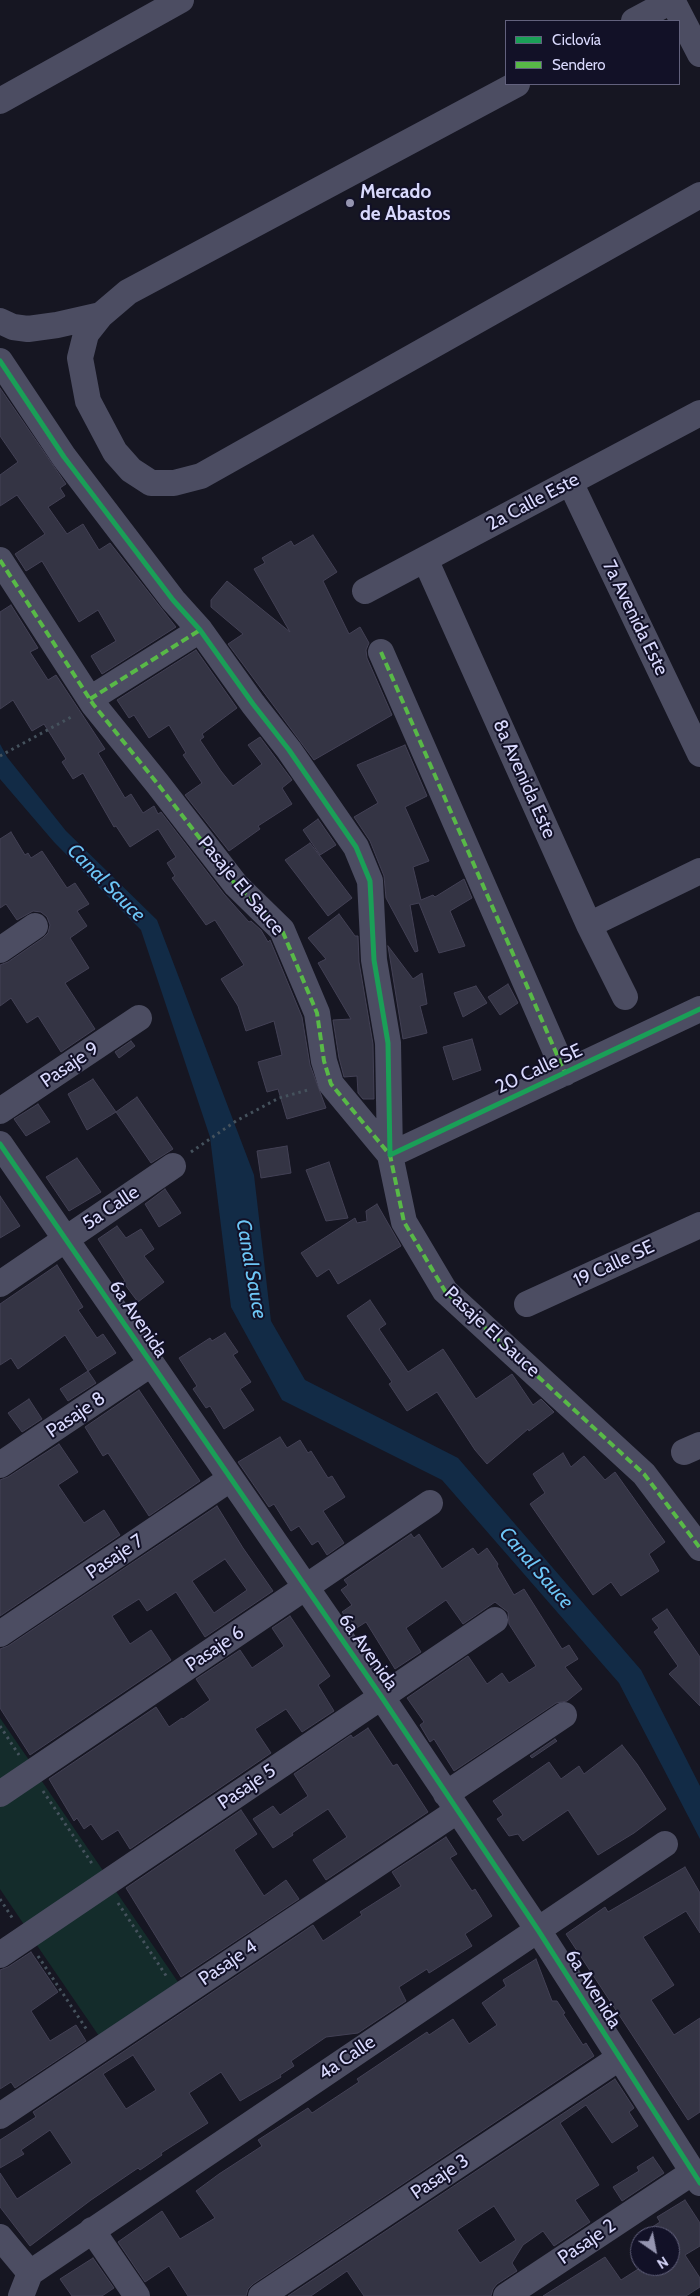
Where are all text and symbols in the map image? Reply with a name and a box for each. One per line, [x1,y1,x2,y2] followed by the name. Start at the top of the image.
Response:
[505,20,680,85] legend
[552,31,601,49] text: Ciclovía
[552,56,606,74] text: Sendero
[360,181,451,225] place label: Mercado de Abastos
[344,197,356,209] marker: Mercado de Abastos
[483,468,583,536] street label: 2a Calle Este
[597,557,673,679] street label: 7a Avenida Este
[488,716,560,842] street label: 8a Avenida Este
[193,832,289,940] street label: Pasaje El Sauce
[62,839,150,927] water label: Canal Sauce
[36,1037,104,1093] street label: Pasaje 9
[492,1039,586,1099] street label: 20 Calle SE
[78,1181,144,1235] street label: 5a Calle
[230,1217,272,1321] water label: Canal Sauce
[570,1235,658,1293] street label: 19 Calle SE
[104,1276,172,1362] street label: 6a Avenida
[439,1282,545,1382] street label: Pasaje El Sauce
[42,1387,110,1443] street label: Pasaje 8
[494,1522,578,1614] water label: Canal Sauce
[82,1530,148,1584] street label: Pasaje 7
[333,1609,403,1695] street label: 6a Avenida
[181,1621,249,1677] street label: Pasaje 6
[214,1759,280,1815] street label: Pasaje 5
[194,1935,262,1991] street label: Pasaje 4
[560,1945,626,2033] street label: 6a Avenida
[314,2031,380,2085] street label: 4a Calle
[407,2149,473,2205] street label: Pasaje 3
[554,2214,620,2270] street label: Pasaje 2
[630,2226,680,2276] north arrow
[654,2252,672,2273] text: N

